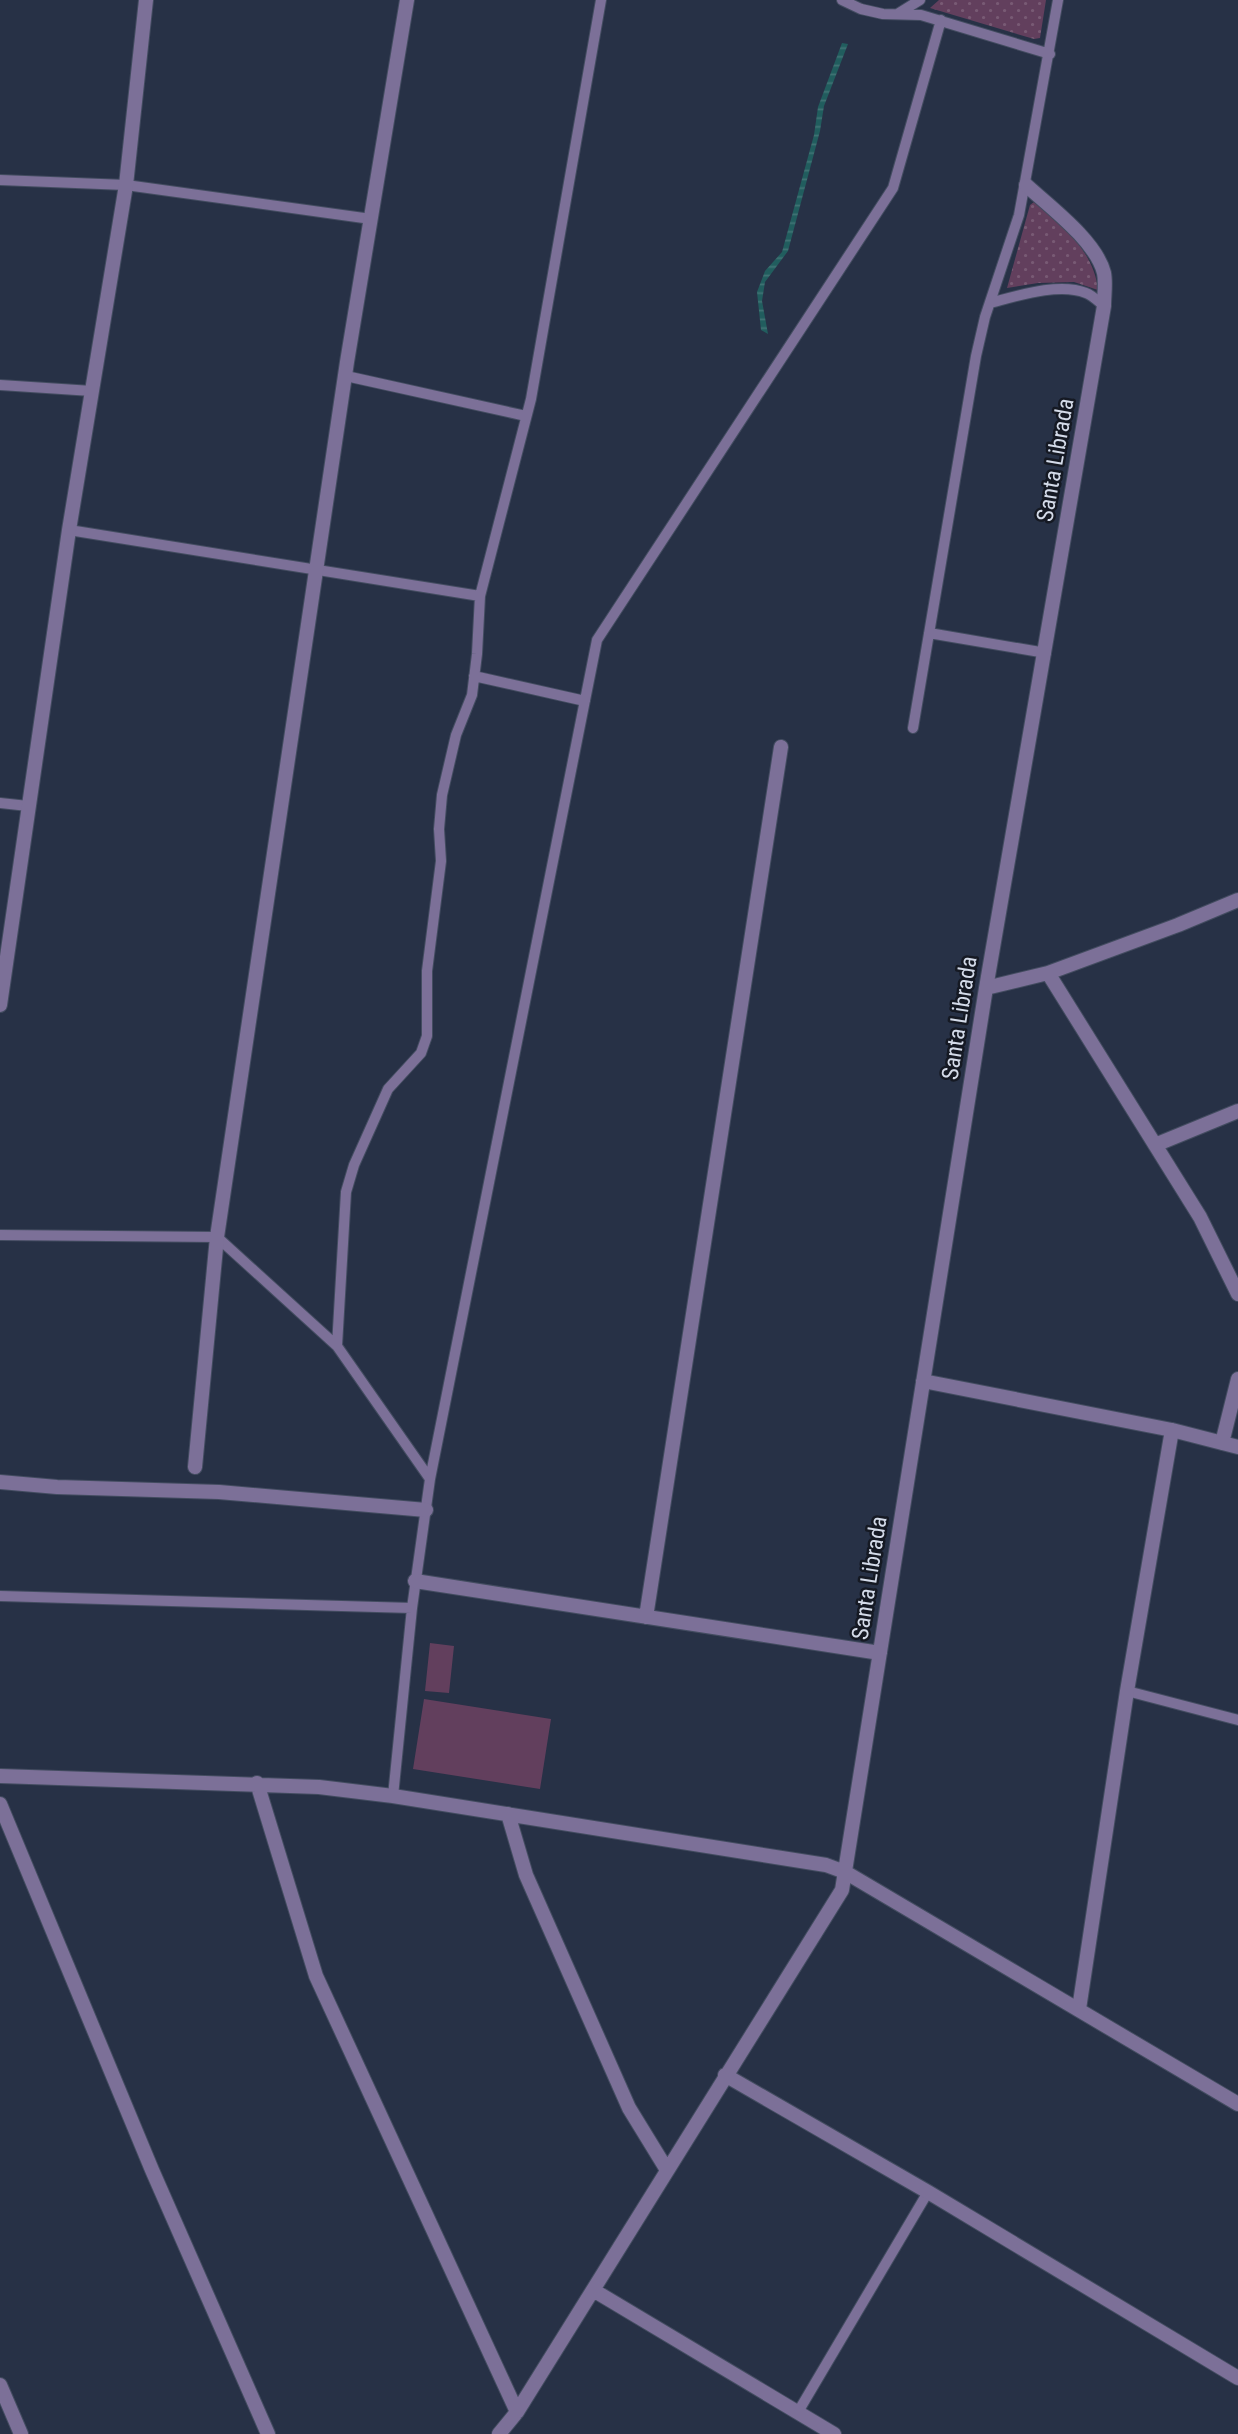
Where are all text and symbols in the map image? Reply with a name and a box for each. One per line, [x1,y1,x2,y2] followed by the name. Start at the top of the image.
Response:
[1031,396,1080,524] street label: Santa Librada
[936,954,983,1082] street label: Santa Librada
[846,1514,893,1642] street label: Santa Librada

